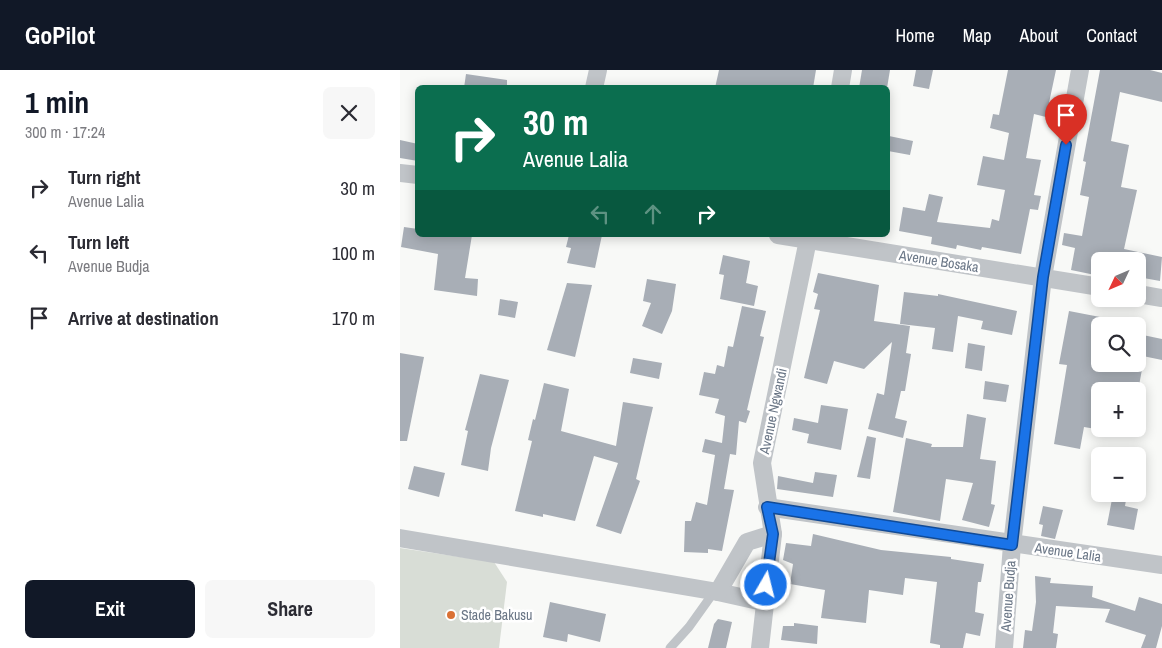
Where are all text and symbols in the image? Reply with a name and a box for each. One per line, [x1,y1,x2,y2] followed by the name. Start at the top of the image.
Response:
[25,19,95,51] text: GoPilot
[895,23,935,48] text: Home
[963,23,992,48] text: Map
[1020,23,1058,48] text: About
[1086,23,1137,48] text: Contact
[25,82,89,122] text: 1 min
[323,87,375,139] button: close
[1045,94,1087,145] pin
[523,99,588,146] text: 30 m
[1052,101,1080,129] icon: arrive
[440,105,505,170] icon: right
[25,121,105,143] text: 300 m · 17:24
[523,144,628,174] text: Avenue Lalia
[68,164,140,190] text: Turn right
[25,174,53,202] icon: right
[340,175,375,201] text: 30 m
[68,190,144,212] text: Avenue Lalia
[586,200,614,228] icon: left
[639,200,667,228] icon: ahead
[692,200,720,228] icon: right
[68,229,129,255] text: Turn left
[25,239,53,267] icon: left
[332,240,375,266] text: 100 m
[897,246,981,276] street label: Avenue Bosaka
[1091,252,1146,308] north arrow
[1091,252,1146,502] map controls
[68,255,149,277] text: Avenue Budja
[25,304,53,332] icon: arrive
[68,305,219,331] text: Arrive at destination
[332,305,375,331] text: 170 m
[1091,317,1146,372] button: search
[755,366,791,457] street label: Avenue Ngwandi
[1091,382,1146,437] button: +
[1091,447,1146,502] button: −
[1033,538,1103,566] street label: Avenue Lalia
[739,558,791,610] position arrow
[996,559,1020,633] street label: Avenue Budja
[25,580,195,638] button: Exit
[205,580,375,638] button: Share
[461,606,532,624] place label: Stade Bakusu
[445,609,457,621] marker: Stade Bakusu

